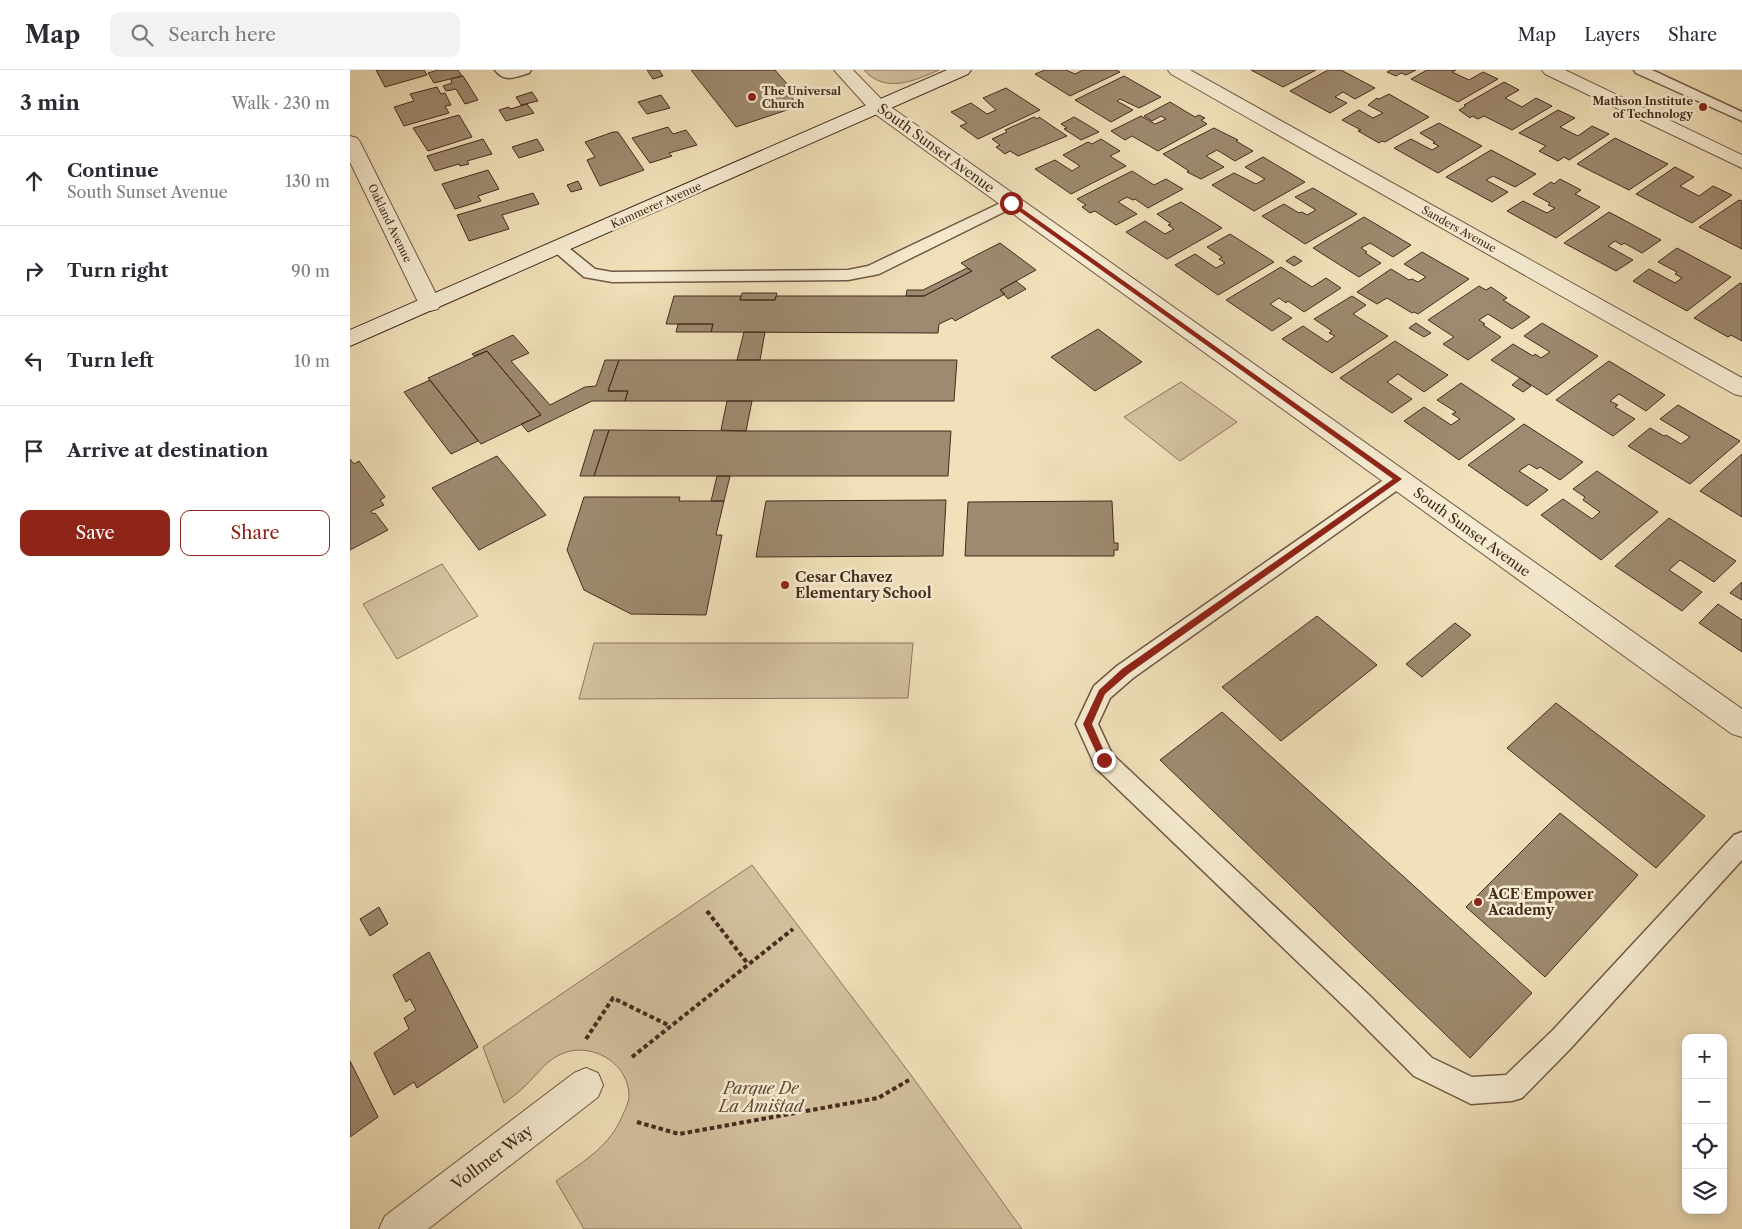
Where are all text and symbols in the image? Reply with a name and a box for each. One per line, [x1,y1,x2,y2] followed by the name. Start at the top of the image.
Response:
[110,12,460,57] search box
[25,20,80,49] text: Map
[128,21,156,49] icon: search
[168,23,276,46] text: Search here
[1518,24,1556,46] text: Map
[1584,24,1640,46] text: Layers
[1668,24,1717,46] text: Share
[762,84,841,111] place label: The Universal Church
[20,90,80,115] text: 3 min
[746,91,758,103] marker: The Universal Church
[231,93,330,113] text: Walk · 230 m
[1592,94,1693,121] place label: Mathson Institute of Technology
[874,99,998,197] street label: South Sunset Avenue
[1697,101,1709,113] marker: Mathson Institute of Technology
[67,159,159,182] text: Continue
[20,167,48,195] icon: ahead
[285,171,330,191] text: 130 m
[609,179,703,231] street label: Kammerer Avenue
[365,181,415,265] street label: Oakland Avenue
[67,182,228,202] text: South Sunset Avenue
[1000,192,1023,215] route start
[1419,203,1499,255] street label: Sanders Avenue
[20,257,48,285] icon: right
[67,259,168,282] text: Turn right
[291,261,330,281] text: 90 m
[20,347,48,375] icon: left
[67,349,154,372] text: Turn left
[294,351,330,371] text: 10 m
[20,437,48,465] icon: arrive
[67,439,268,462] text: Arrive at destination
[1410,483,1534,581] street label: South Sunset Avenue
[20,510,170,556] button: Save
[180,510,330,556] button: Share
[795,568,932,602] place label: Cesar Chavez Elementary School
[779,579,791,591] marker: Cesar Chavez Elementary School
[1093,749,1116,772] route end
[1487,885,1594,919] place label: ACE Empower Academy
[1472,896,1484,908] marker: ACE Empower Academy
[1682,1034,1727,1214] map controls
[1682,1034,1727,1079] button: +
[717,1078,805,1116] park label: Parque De La Amistad
[1682,1079,1727,1124] button: −
[447,1119,537,1195] street label: Vollmer Way
[1682,1124,1727,1169] button: locate
[1682,1169,1727,1214] button: layers

